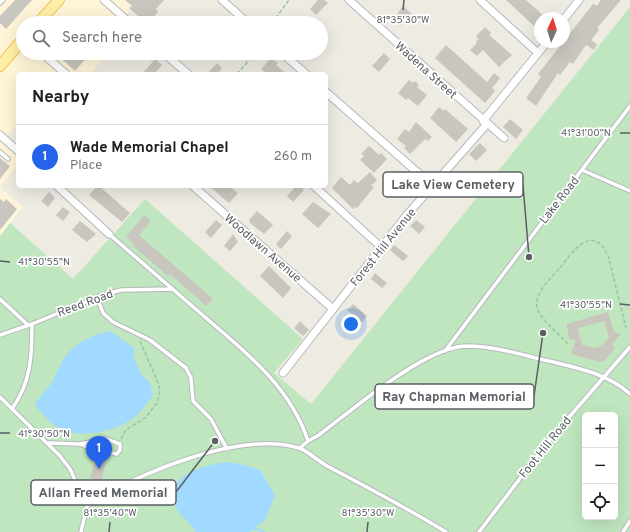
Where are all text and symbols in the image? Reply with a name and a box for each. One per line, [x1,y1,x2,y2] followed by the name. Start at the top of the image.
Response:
[534,12,570,48] north arrow
[376,14,430,27] text: 81°35'30"W
[16,16,328,60] search box
[30,27,52,49] icon: search
[62,29,142,48] text: Search here
[391,39,460,103] street label: Wadena Street
[32,87,89,109] text: Nearby
[561,127,611,140] text: 41°31'00"N
[70,139,229,158] text: Wade Memorial Chapel
[42,149,48,165] text: 1
[274,149,312,165] text: 260 m
[70,158,102,174] text: Place
[383,172,523,197] callout: Lake View Cemetery
[536,174,583,228] street label: Lake Road
[391,178,515,194] text: Lake View Cemetery
[347,205,420,290] street label: Forest Hill Avenue
[220,211,304,287] street label: Woodlawn Avenue
[18,256,70,269] text: 41°30'55"N
[55,286,116,321] street label: Reed Road
[560,299,612,312] text: 41°30'55"N
[341,314,361,334] your location
[375,384,534,409] callout: Ray Chapman Memorial
[382,390,526,406] text: Ray Chapman Memorial
[582,412,618,520] map controls
[582,412,618,448] button: +
[516,413,576,482] street label: Foot Hill Road
[18,428,70,441] text: 41°30'50"N
[86,436,112,469] pin: 1
[582,448,618,484] button: −
[31,480,176,505] callout: Allan Freed Memorial
[582,484,618,520] button: locate
[39,486,167,502] text: Allan Freed Memorial
[83,507,137,520] text: 81°35'40"W
[341,507,395,520] text: 81°35'30"W

